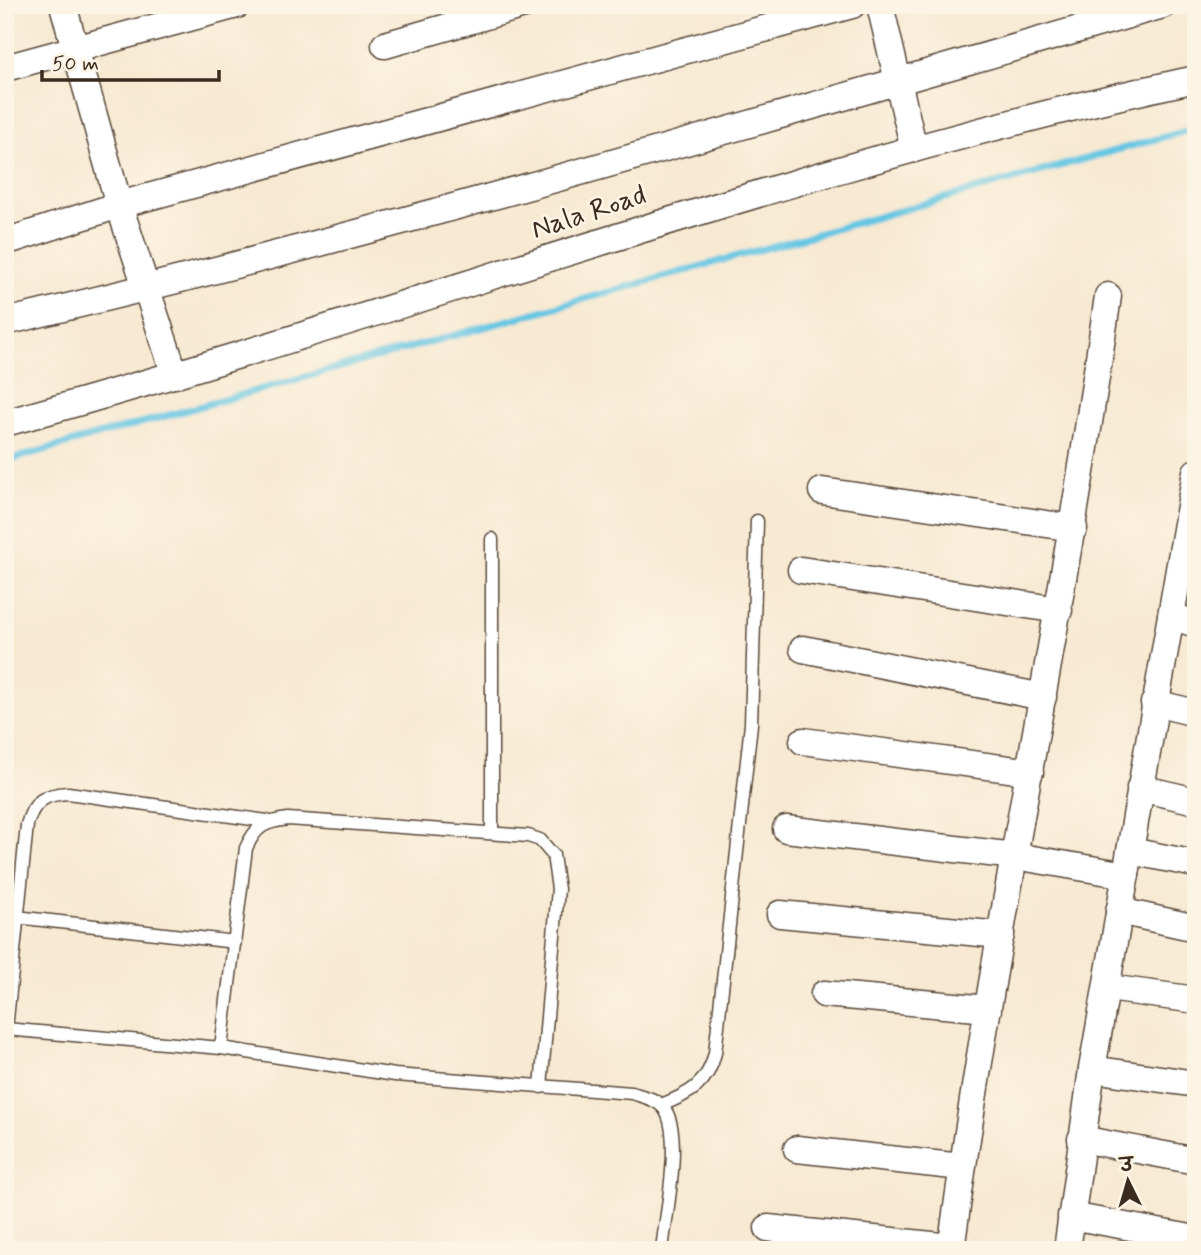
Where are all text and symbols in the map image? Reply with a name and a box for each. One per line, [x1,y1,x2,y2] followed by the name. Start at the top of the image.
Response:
[42,38,219,82] scale bar
[52,50,99,78] text: 50 m
[527,177,651,249] street label: Nala Road
[1092,1146,1162,1216] north arrow
[1117,1152,1136,1179] text: उ

